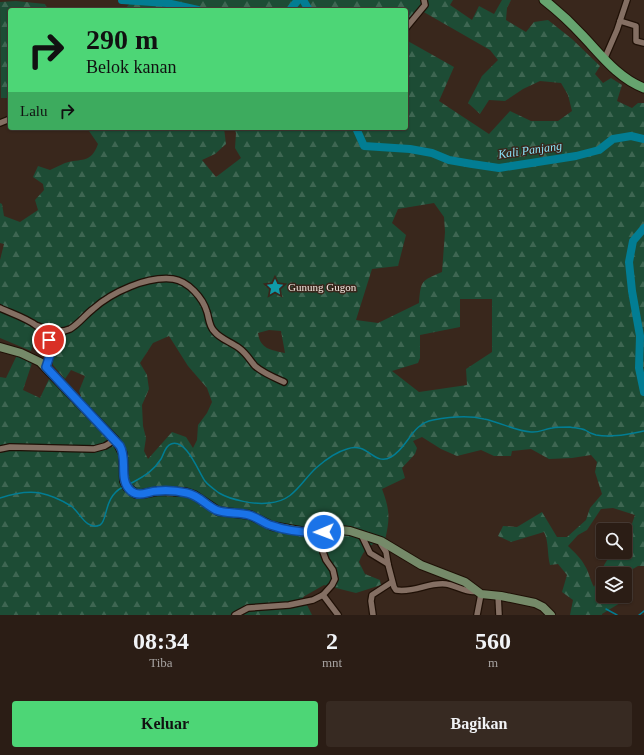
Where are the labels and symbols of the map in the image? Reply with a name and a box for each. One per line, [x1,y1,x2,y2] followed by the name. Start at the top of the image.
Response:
[496,139,563,162] water label: Kali Panjang
[265,277,285,297] place icon: Gunung Gugon
[288,281,357,293] place label: Gunung Gugon
[32,323,66,357] pin
[303,511,345,553] position arrow

